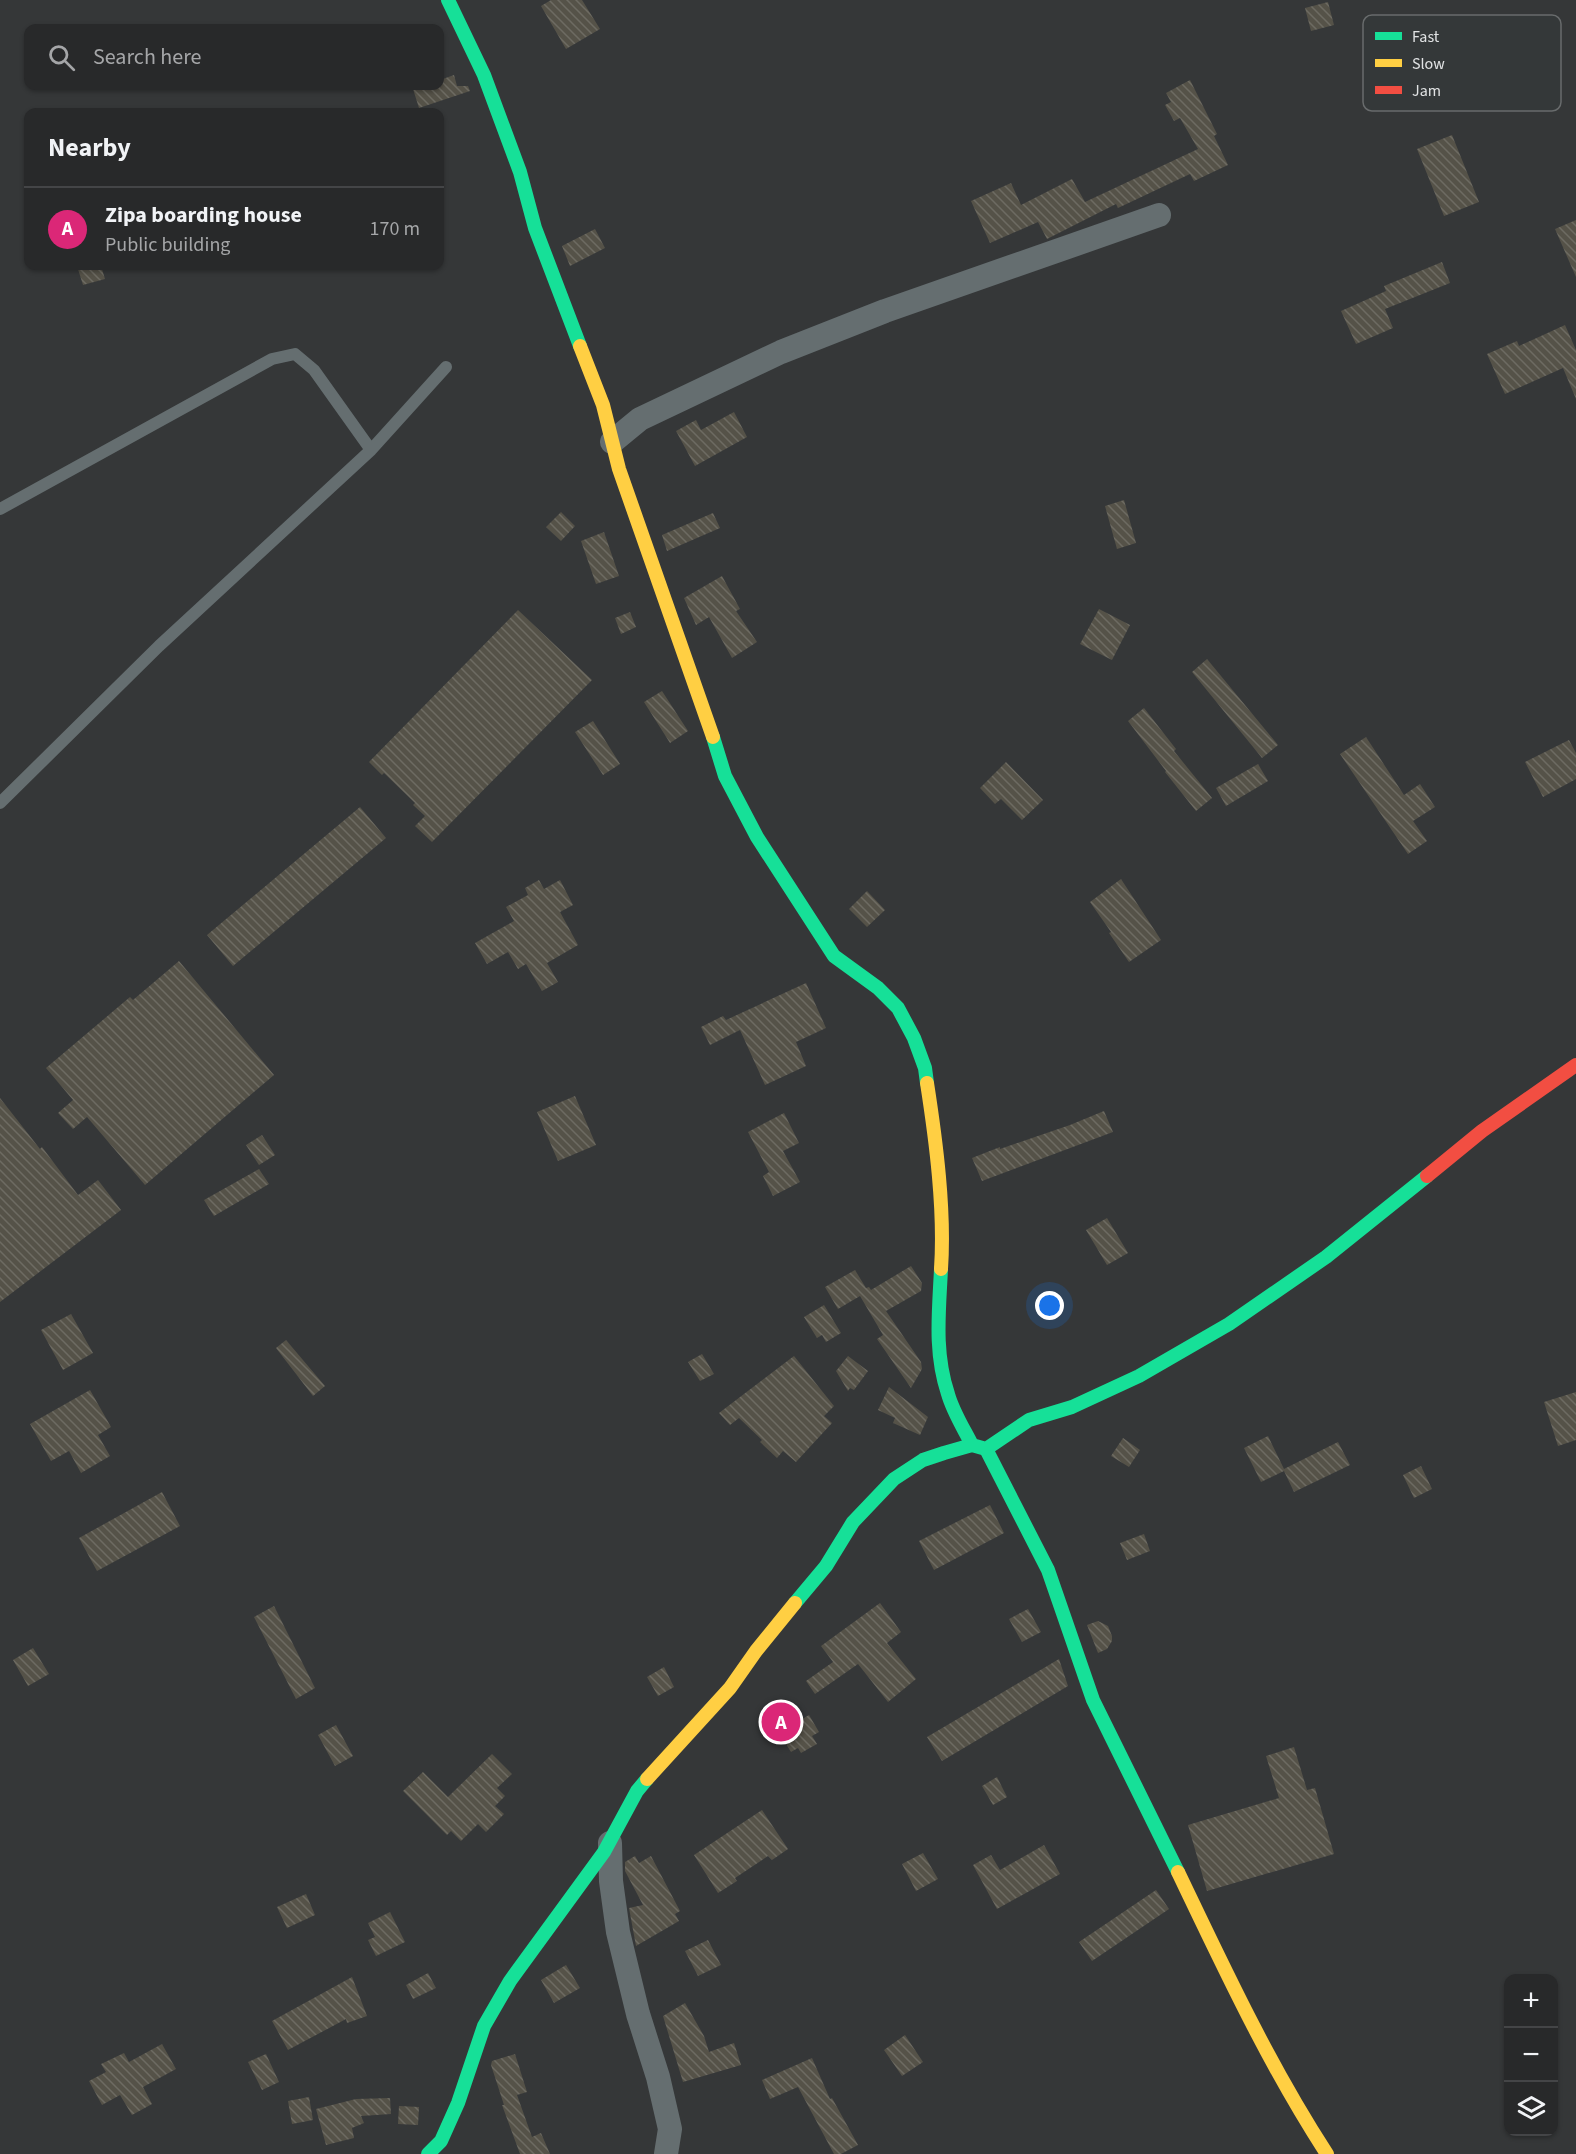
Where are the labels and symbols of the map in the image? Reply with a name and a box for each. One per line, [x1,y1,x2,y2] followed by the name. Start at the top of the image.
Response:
[1363,15,1561,111] legend
[1412,26,1440,48] text: Fast
[1412,53,1445,75] text: Slow
[1412,80,1441,102] text: Jam
[1035,1291,1064,1320] your location
[762,1700,800,1744] pin: A

